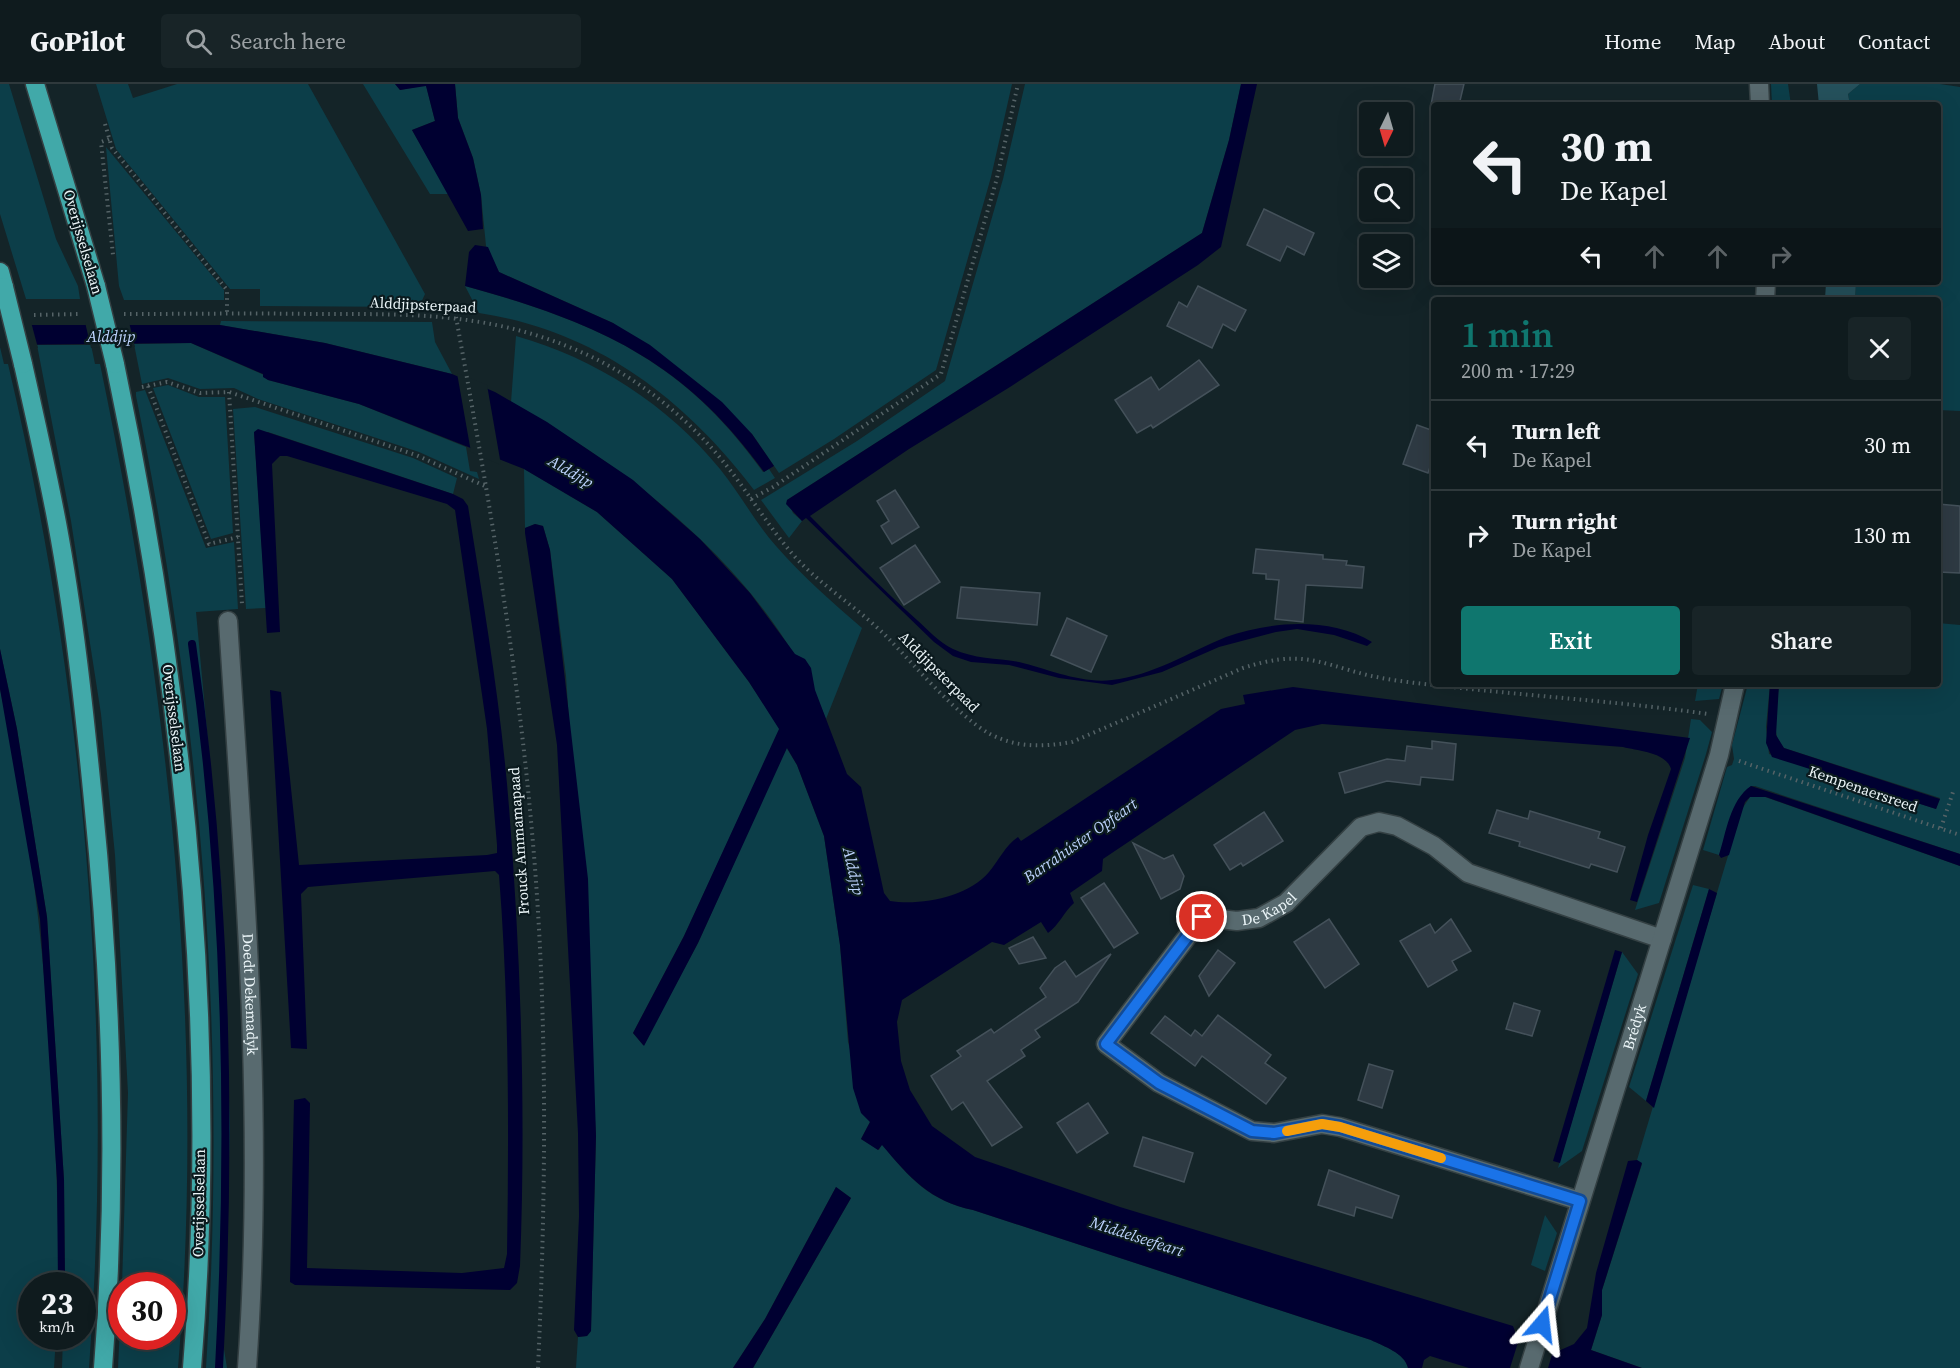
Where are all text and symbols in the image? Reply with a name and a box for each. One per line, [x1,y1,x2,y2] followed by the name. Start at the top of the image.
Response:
[161,14,581,68] search box
[30,22,125,60] text: GoPilot
[182,25,215,58] icon: search
[230,26,346,56] text: Search here
[1604,27,1662,56] text: Home
[1695,27,1736,56] text: Map
[1769,27,1825,56] text: About
[1858,27,1930,56] text: Contact
[1359,102,1413,156] north arrow
[1359,102,1413,288] map controls
[1560,117,1653,175] text: 30 m
[1461,126,1539,204] icon: left
[1359,168,1413,222] button: search
[1560,172,1667,209] text: De Kapel
[58,187,108,297] street label: Overijsselselaan
[1359,234,1413,288] button: layers
[1575,240,1608,273] icon: left
[1638,240,1671,273] icon: ahead
[1701,240,1734,273] icon: ahead
[1764,240,1797,273] icon: right
[369,291,477,318] street label: Alddjipsterpaad
[1461,310,1553,359] text: 1 min
[1848,317,1911,380] button: close
[86,325,135,347] water label: Alddjip
[1461,357,1575,385] text: 200 m · 17:29
[1512,416,1600,446] text: Turn left
[1461,429,1494,462] icon: left
[1864,430,1911,460] text: 30 m
[1512,446,1592,474] text: De Kapel
[544,449,598,493] water label: Alddjip
[1512,506,1617,536] text: Turn right
[1461,519,1494,552] icon: right
[1853,520,1911,550] text: 130 m
[1512,536,1592,564] text: De Kapel
[1461,606,1680,675] button: Exit
[1692,606,1911,675] button: Share
[894,627,985,717] street label: Alddjipsterpaad
[157,663,192,773] street label: Overijsselselaan
[1806,760,1921,817] street label: Kempenaersreed
[503,766,534,916] street label: Frouck Ammamapaad
[1018,792,1142,888] water label: Barrahúster Opfeart
[838,844,870,897] water label: Alddjip
[1240,887,1302,930] street label: De Kapel
[1176,891,1227,942] pin
[1185,900,1218,933] icon: arrive
[238,933,263,1057] street label: Doedt Dekemadyk
[1617,1000,1651,1053] street label: Brédyk
[187,1149,210,1257] street label: Overijsselselaan
[1087,1210,1187,1262] water label: Middelseefeart
[108,1272,186,1350] speed limit sign: 30
[41,1283,73,1324] text: 23
[1510,1292,1574,1356] position arrow
[39,1316,75,1337] text: km/h

